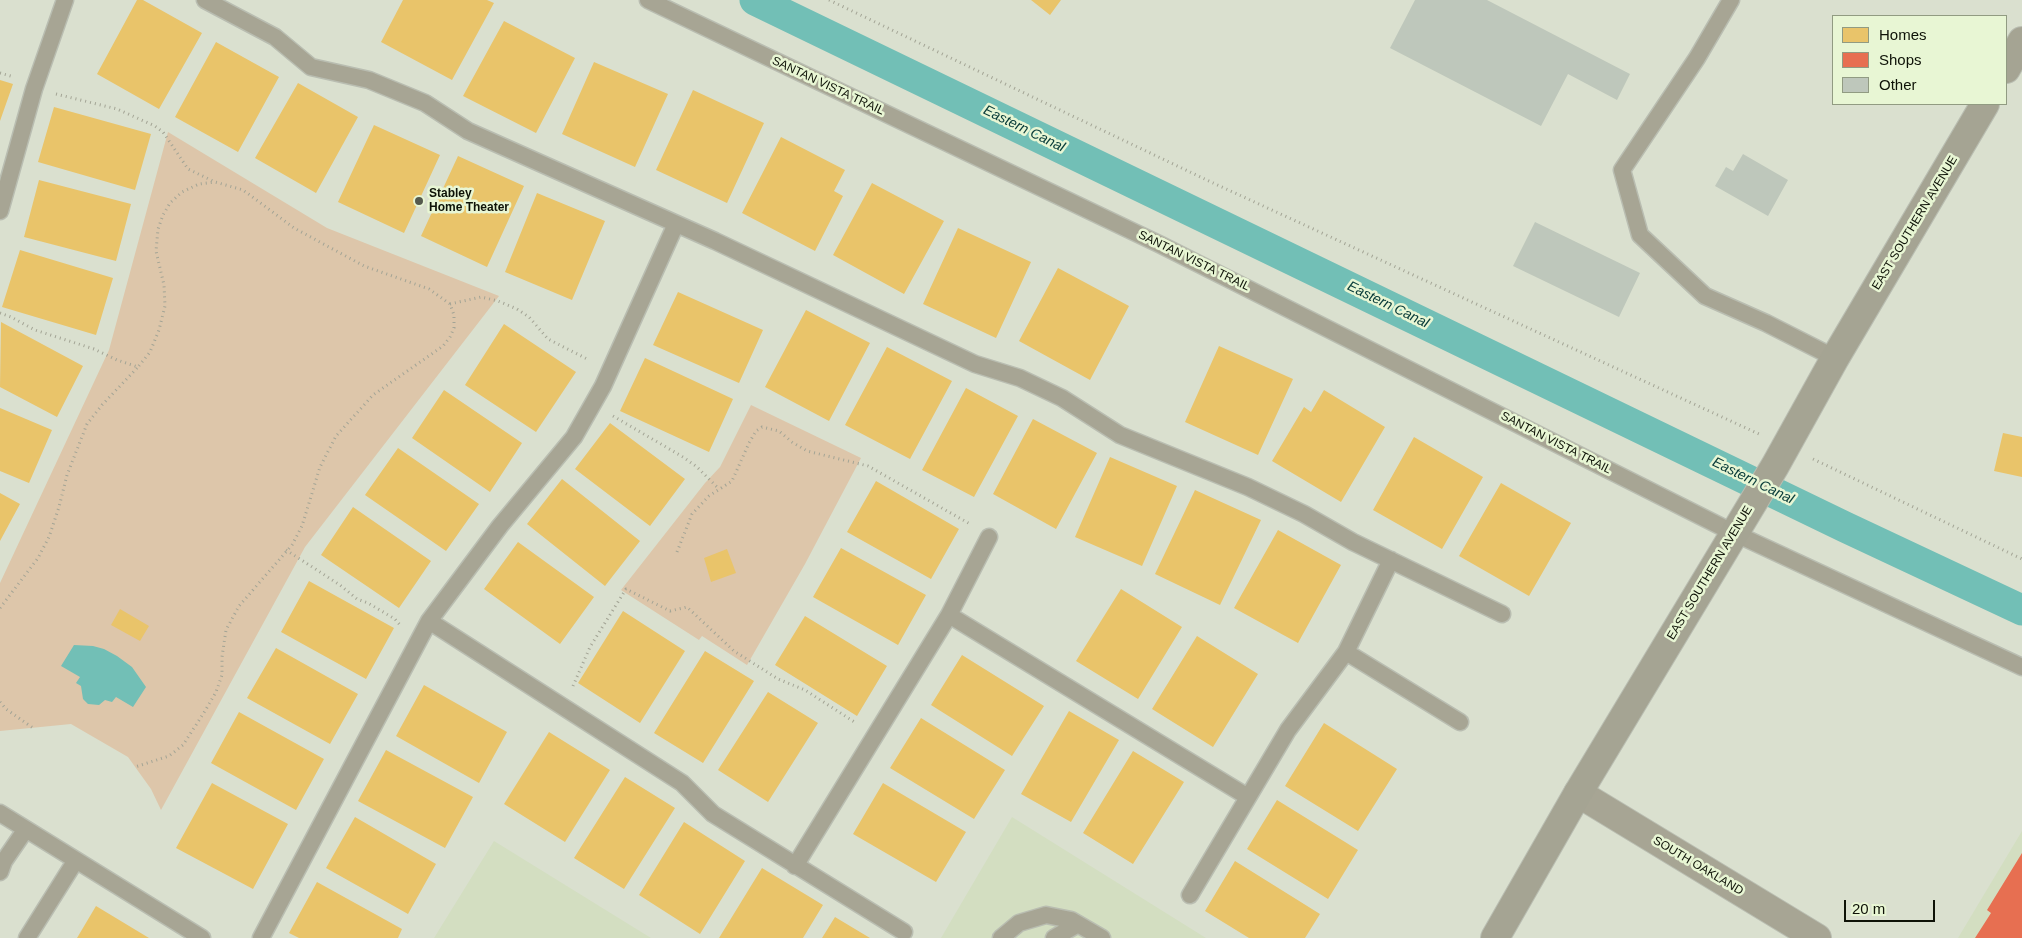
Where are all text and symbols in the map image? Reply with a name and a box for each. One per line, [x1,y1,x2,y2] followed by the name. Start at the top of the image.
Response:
[1832,15,2007,105] legend
[1879,26,1927,43] text: Homes
[1879,51,1922,68] text: Shops
[770,54,886,118] street label: SANTAN VISTA TRAIL
[1879,76,1917,93] text: Other
[980,102,1068,156] water label: Eastern Canal
[1869,153,1961,293] street label: EAST SOUTHERN AVENUE
[429,187,509,215] place label: Stabley Home Theater
[413,195,425,207] marker: Stabley Home Theater
[1136,228,1252,294] street label: SANTAN VISTA TRAIL
[1344,278,1432,332] water label: Eastern Canal
[1498,409,1614,477] street label: SANTAN VISTA TRAIL
[1709,454,1797,508] water label: Eastern Canal
[1664,503,1756,643] street label: EAST SOUTHERN AVENUE
[1650,833,1746,899] street label: SOUTH OAKLAND
[1847,890,1938,922] scale bar
[1852,900,1885,917] text: 20 m

